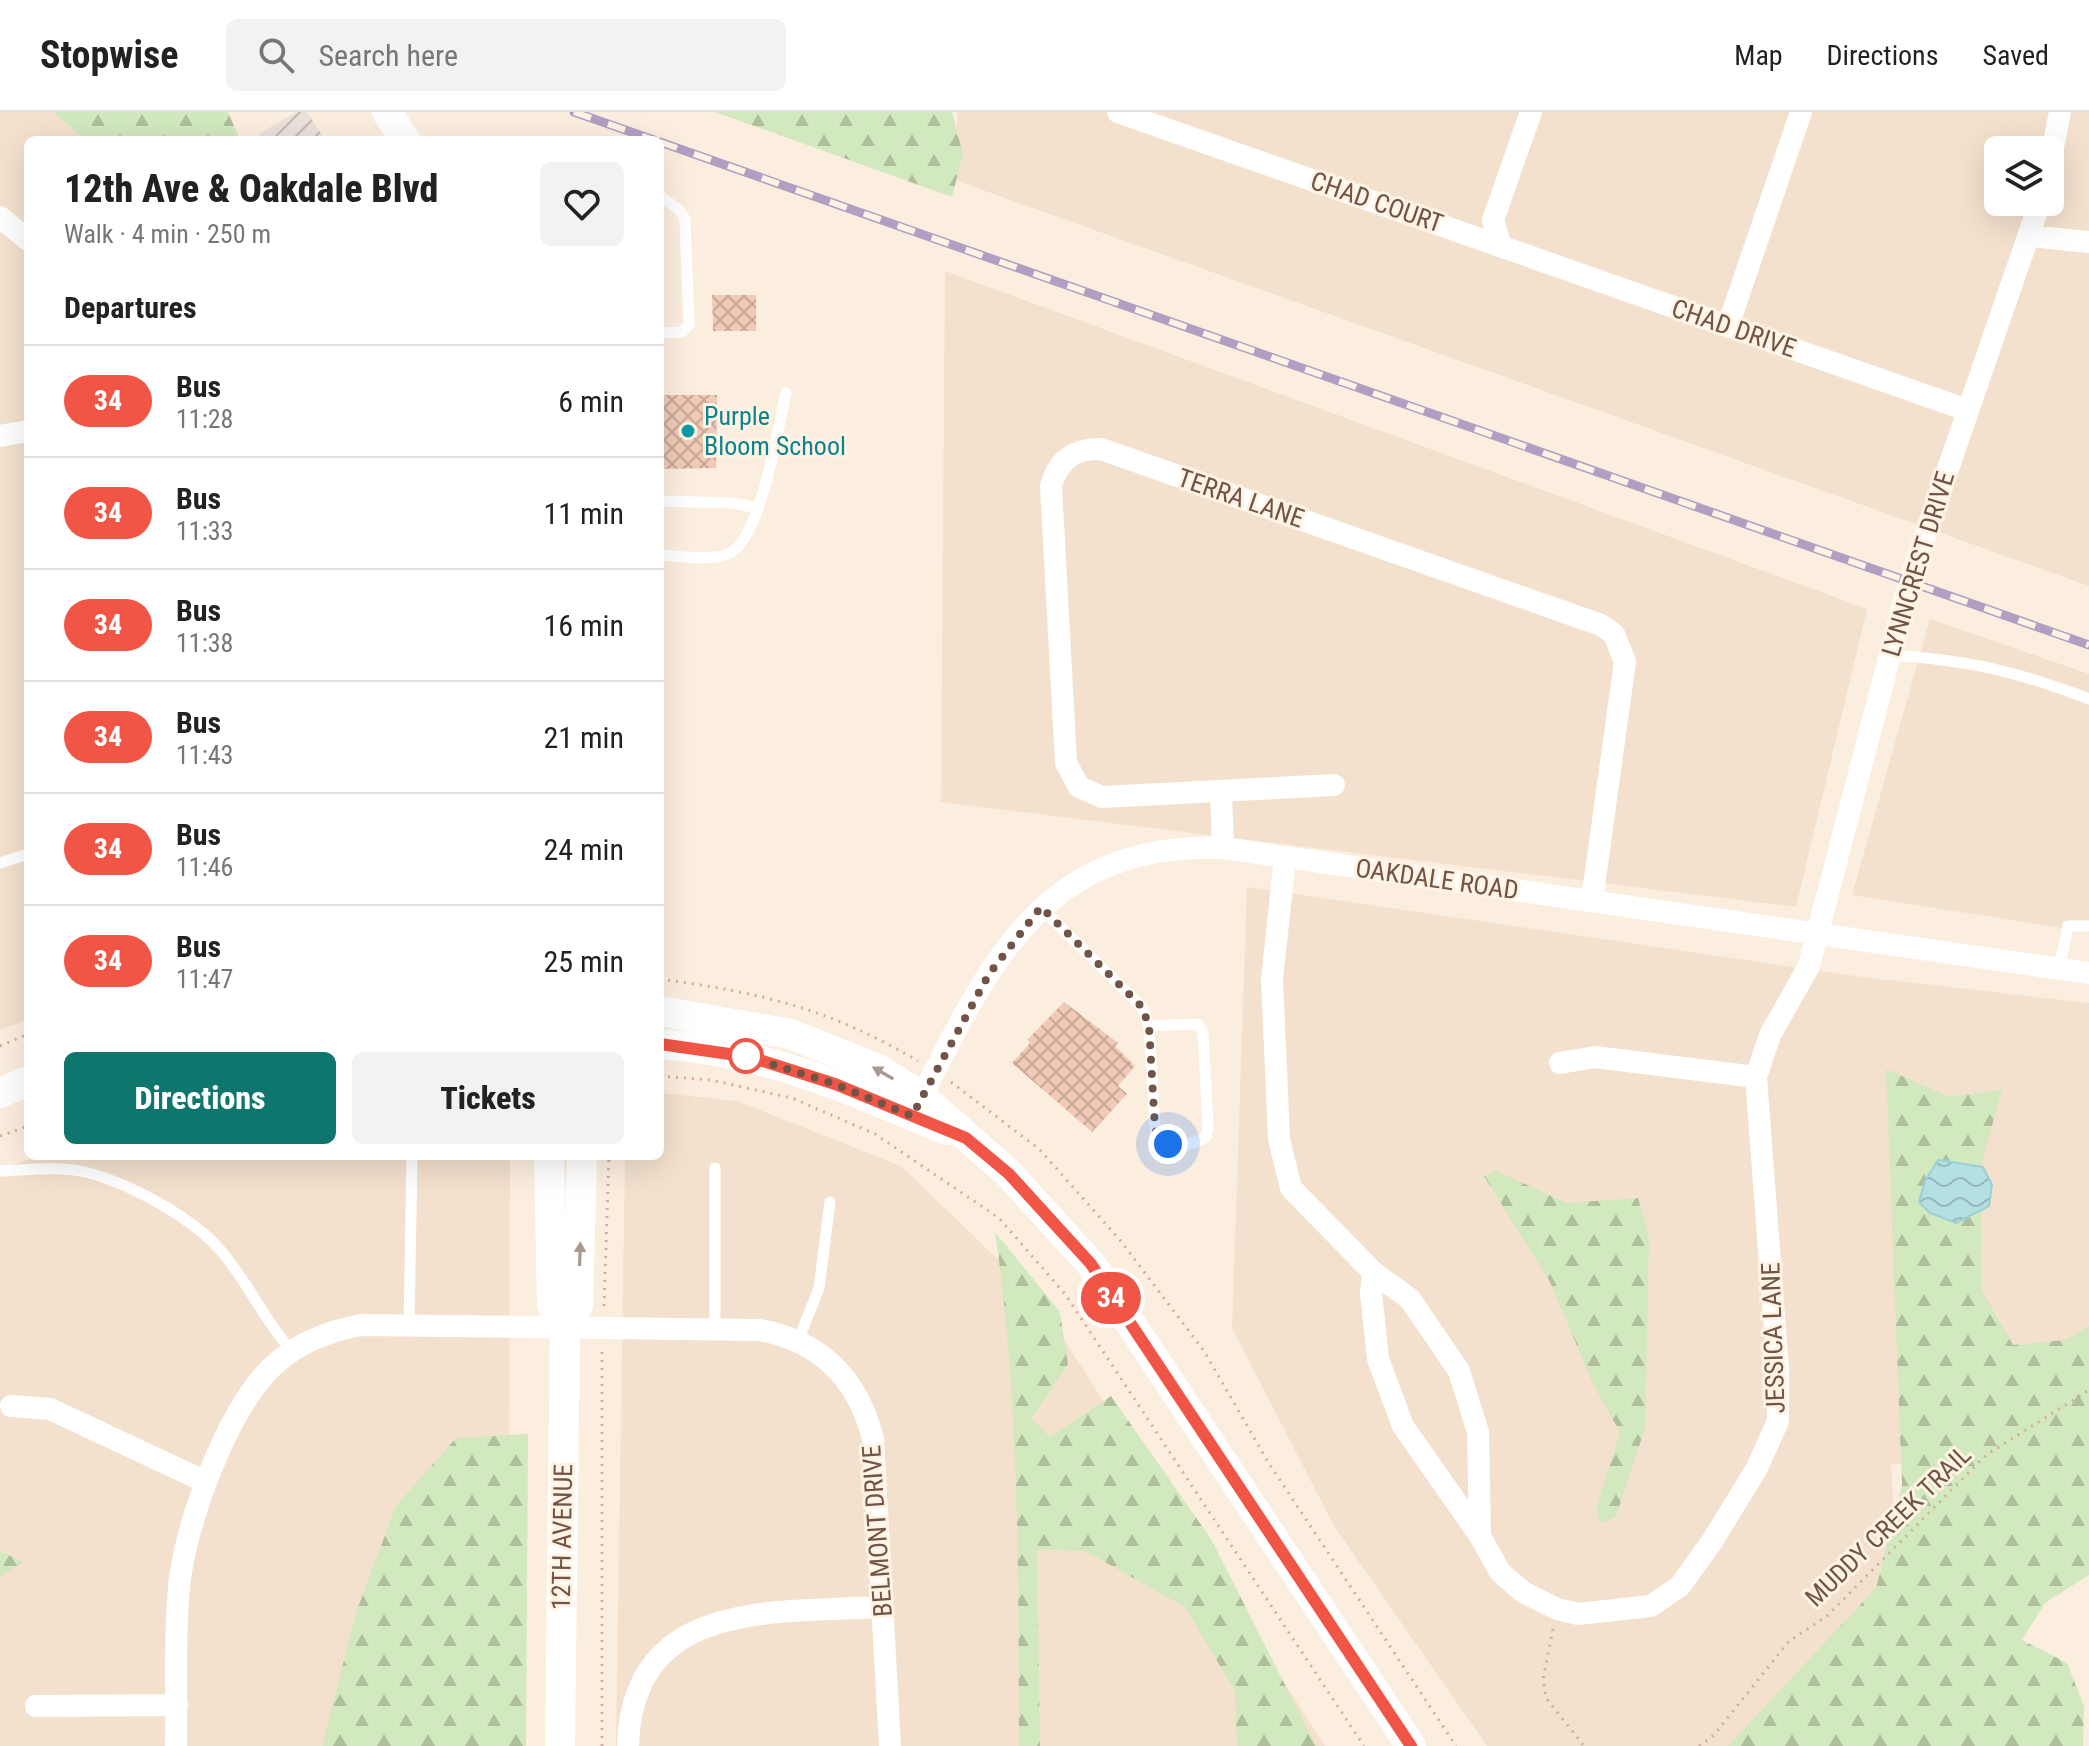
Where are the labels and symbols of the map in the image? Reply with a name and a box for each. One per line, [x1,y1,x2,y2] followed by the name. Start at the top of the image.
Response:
[1307,165,1447,239] street label: CHAD COURT
[1668,293,1800,363] street label: CHAD DRIVE
[704,401,846,461] place label: Purple Bloom School
[679,422,697,440] marker: Purple Bloom School
[1174,462,1308,534] street label: TERRA LANE
[1876,468,1960,660] street label: LYNNCREST DRIVE
[1354,853,1520,905] street label: OAKDALE ROAD
[729,1039,763,1073] unlabelled marker
[872,1066,894,1080] one-way arrow
[1148,1124,1188,1164] your location
[574,1241,587,1266] one-way arrow
[1755,1262,1791,1414] street label: JESSICA LANE
[1075,1272,1147,1324] line badge: 34
[1799,1439,1977,1613] street label: MUDDY CREEK TRAIL
[856,1444,898,1618] street label: BELMONT DRIVE
[546,1464,578,1610] street label: 12TH AVENUE

